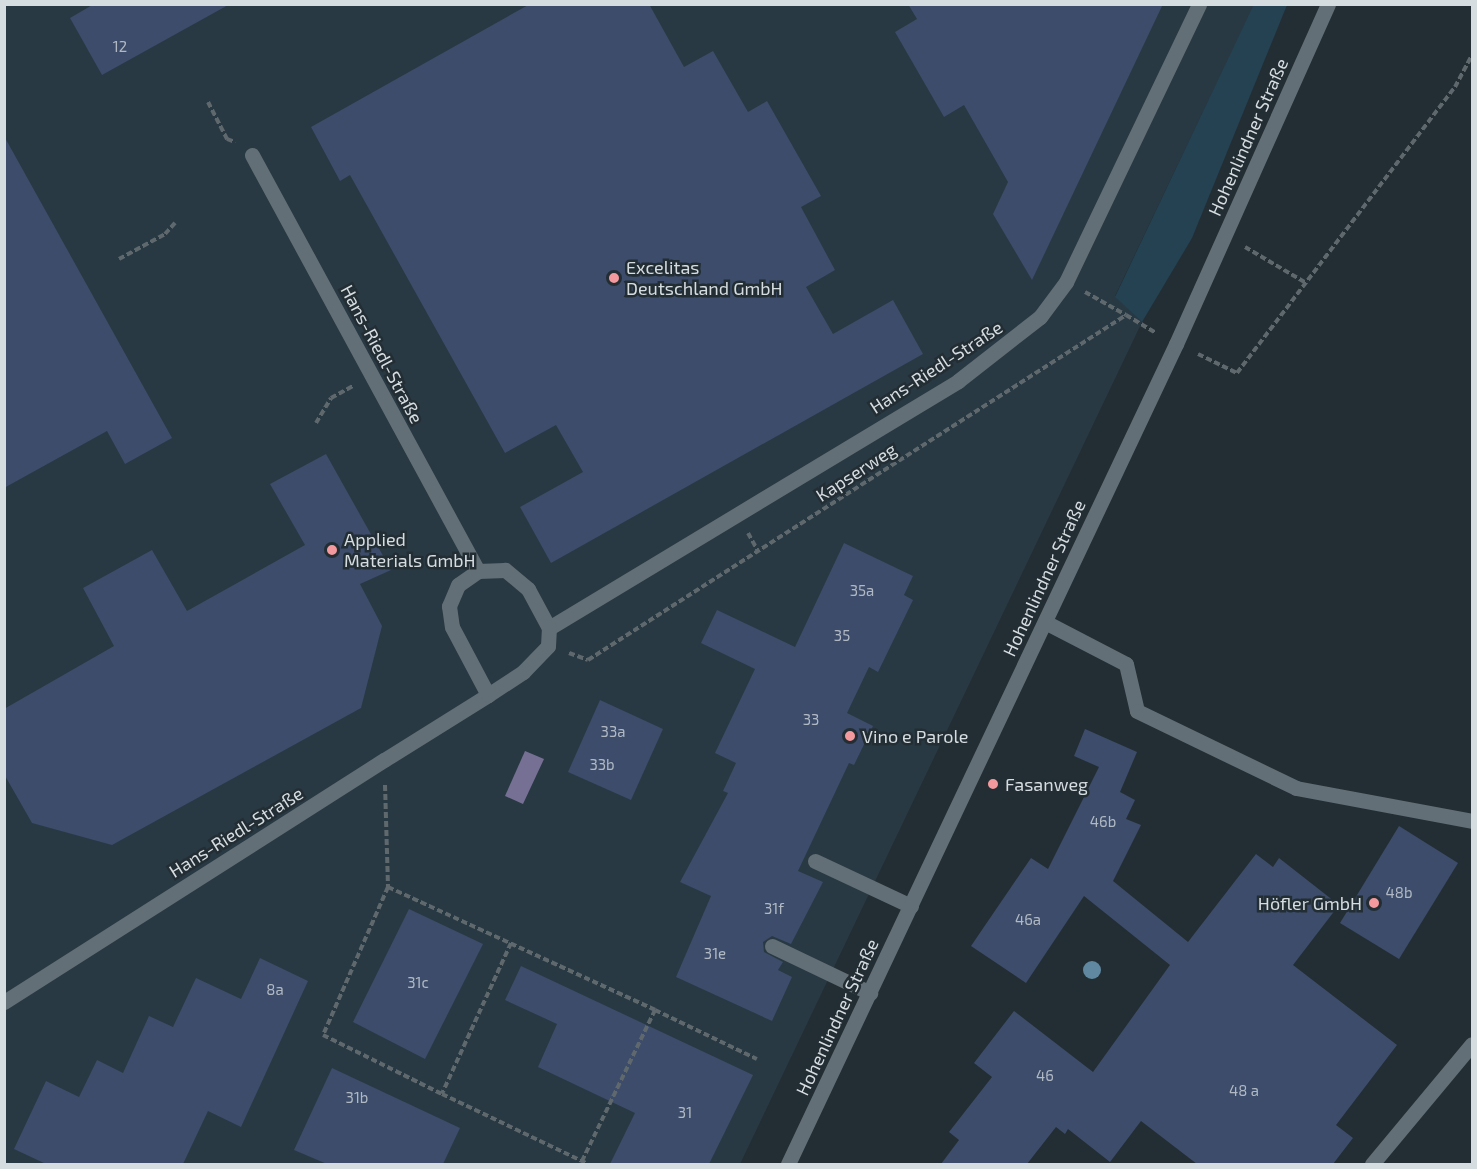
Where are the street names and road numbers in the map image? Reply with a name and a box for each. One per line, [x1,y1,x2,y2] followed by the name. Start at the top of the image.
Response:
[1203,55,1293,219] street label: Hohenlindner Straße
[336,281,428,427] street label: Hans-Riedl-Straße
[866,316,1006,418] street label: Hans-Riedl-Straße
[812,438,900,506] street label: Kapserweg
[998,496,1090,660] street label: Hohenlindner Straße
[165,782,307,882] street label: Hans-Riedl-Straße
[791,935,883,1099] street label: Hohenlindner Straße

